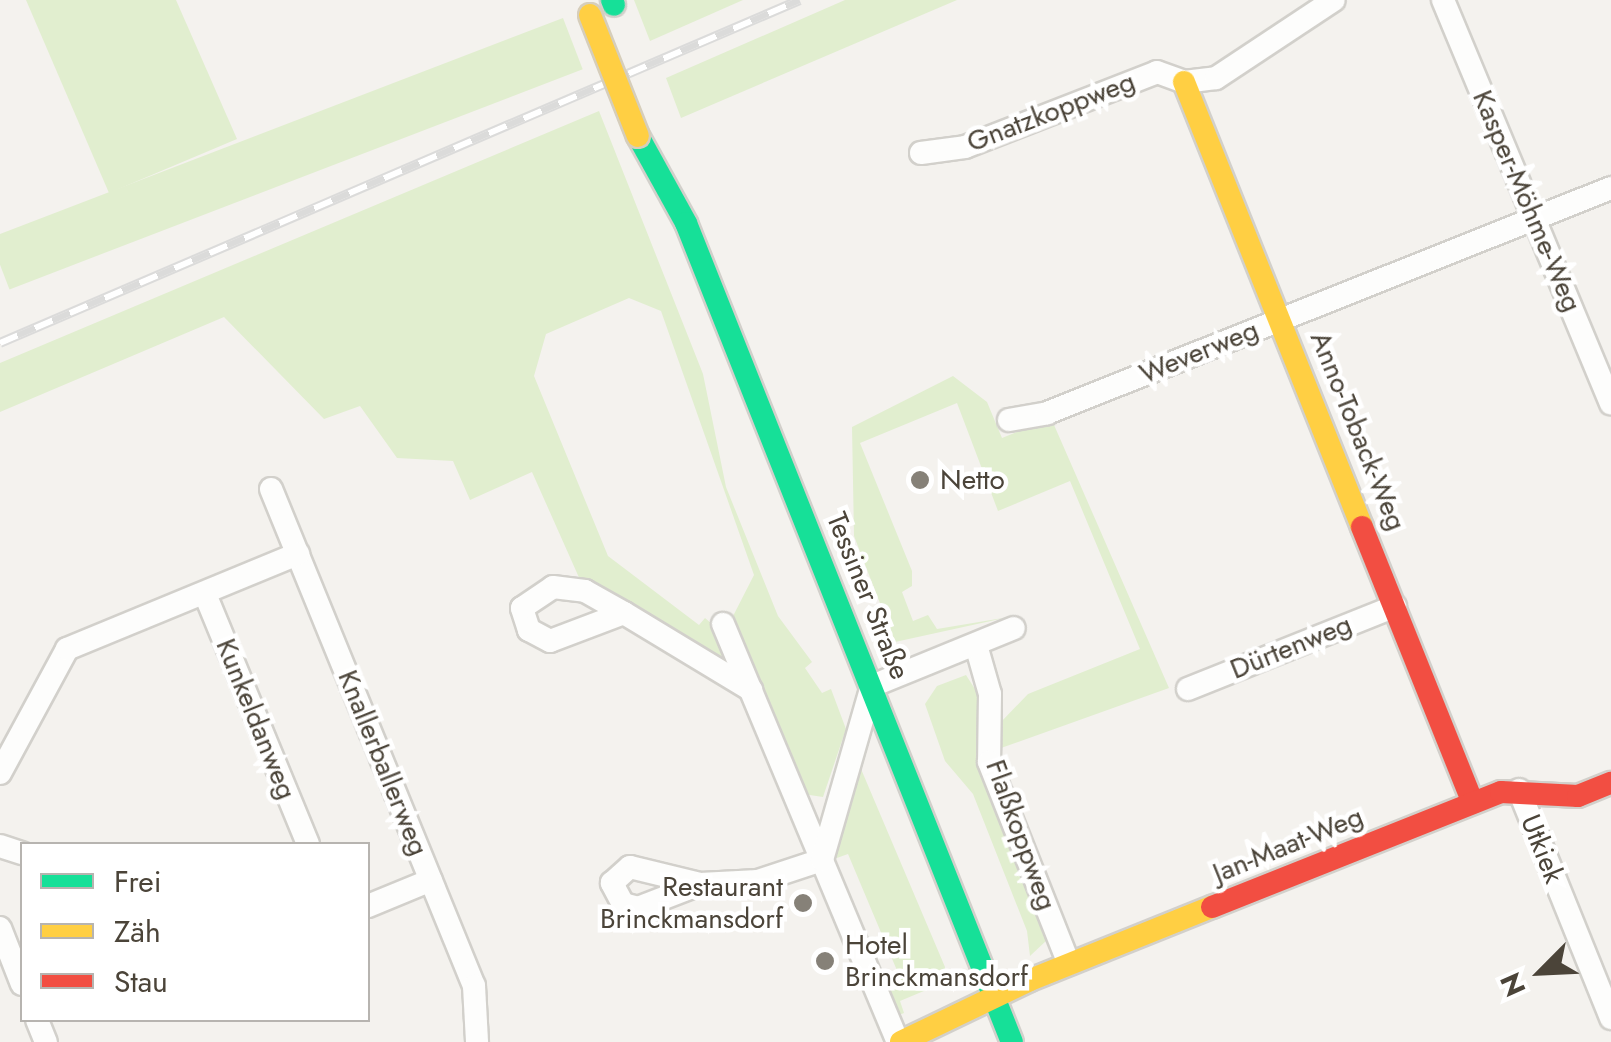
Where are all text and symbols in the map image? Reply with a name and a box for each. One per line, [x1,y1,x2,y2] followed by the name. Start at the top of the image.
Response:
[962,65,1140,159] street label: Gnatzkoppweg
[1465,85,1589,317] street label: Kasper-Möhme-Weg
[1135,313,1263,391] street label: Weverweg
[1303,327,1413,535] street label: Anno-Toback-Weg
[940,463,1005,497] place label: Netto
[909,469,931,491] marker: Netto
[819,508,917,684] street label: Tessiner Straße
[1225,607,1357,687] street label: Dürtenweg
[209,634,303,804] street label: Kunkeldanweg
[331,665,435,861] street label: Knallerballerweg
[978,755,1064,915] street label: Flaßkoppweg
[1208,800,1368,890] street label: Jan-Maat-Weg
[1513,810,1571,888] street label: Utkiek
[20,842,370,1022] legend
[114,860,162,903] text: Frei
[600,870,783,936] place label: Restaurant Brinckmansdorf
[792,892,814,914] marker: Restaurant Brinckmansdorf
[114,910,161,953] text: Zäh
[1491,922,1591,1022] north arrow
[845,928,1028,994] place label: Hotel Brinckmansdorf
[814,950,836,972] marker: Hotel Brinckmansdorf
[114,960,168,1003] text: Stau
[1490,966,1536,1003] text: N

